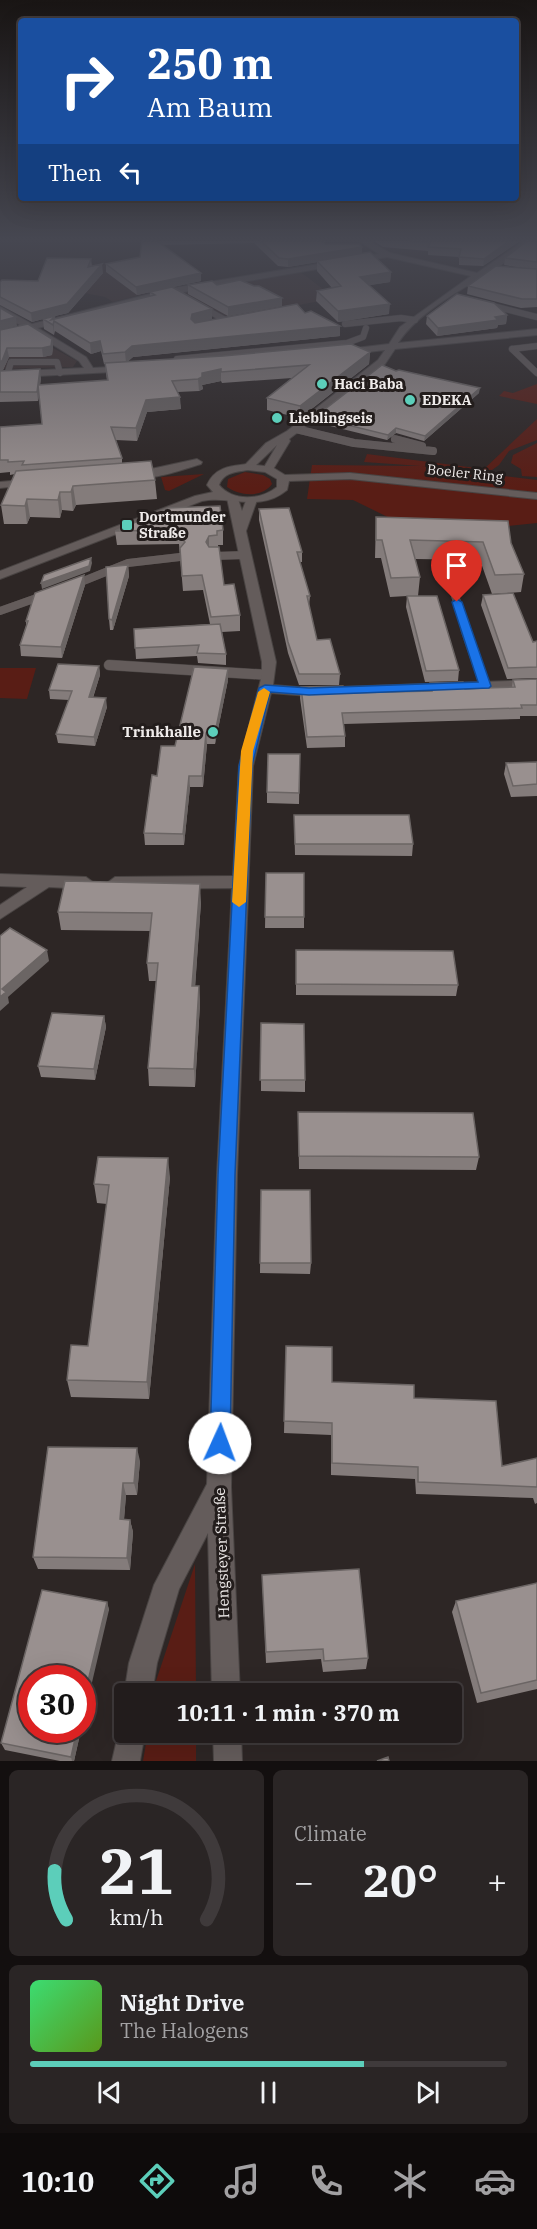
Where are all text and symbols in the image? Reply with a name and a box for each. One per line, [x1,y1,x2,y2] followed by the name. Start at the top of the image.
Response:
[147,36,273,91] text: 250 m
[48,42,126,120] icon: right
[147,89,273,124] text: Am Baum
[114,156,147,189] icon: left
[48,158,102,187] text: Then
[334,375,404,393] place label: Haci Baba
[315,377,329,391] marker: Haci Baba
[422,391,472,409] place label: EDEKA
[403,393,417,407] marker: EDEKA
[289,409,373,427] place label: Lieblingseis
[270,411,284,425] marker: Lieblingseis
[426,460,504,486] street label: Boeler Ring
[139,508,226,542] place label: Dortmunder Straße
[120,518,134,532] marker: Dortmunder Straße
[431,540,482,602] pin
[440,549,473,582] icon: arrive
[122,722,201,741] place label: Trinkhalle
[206,725,220,739] marker: Trinkhalle
[188,1411,252,1475] position arrow
[210,1487,233,1619] street label: Hengsteyer Straße
[18,1665,96,1743] speed limit sign: 30
[176,1698,400,1727] text: 10:11 · 1 min · 370 m
[294,1820,367,1847] text: Climate
[99,1830,174,1911] text: 21
[363,1851,438,1909] text: 20°
[294,1860,314,1903] text: −
[487,1860,507,1903] text: +
[109,1903,164,1931] text: km/h
[120,1988,245,2017] text: Night Drive
[120,2017,249,2044] text: The Halogens
[93,2076,126,2109] icon: previous
[252,2076,285,2109] icon: pause
[411,2076,444,2109] icon: next
[136,2160,178,2202] icon: directions
[221,2160,263,2202] icon: music
[305,2160,347,2202] icon: phone
[389,2160,431,2202] icon: climate
[474,2160,516,2202] icon: car
[21,2164,94,2199] text: 10:10

